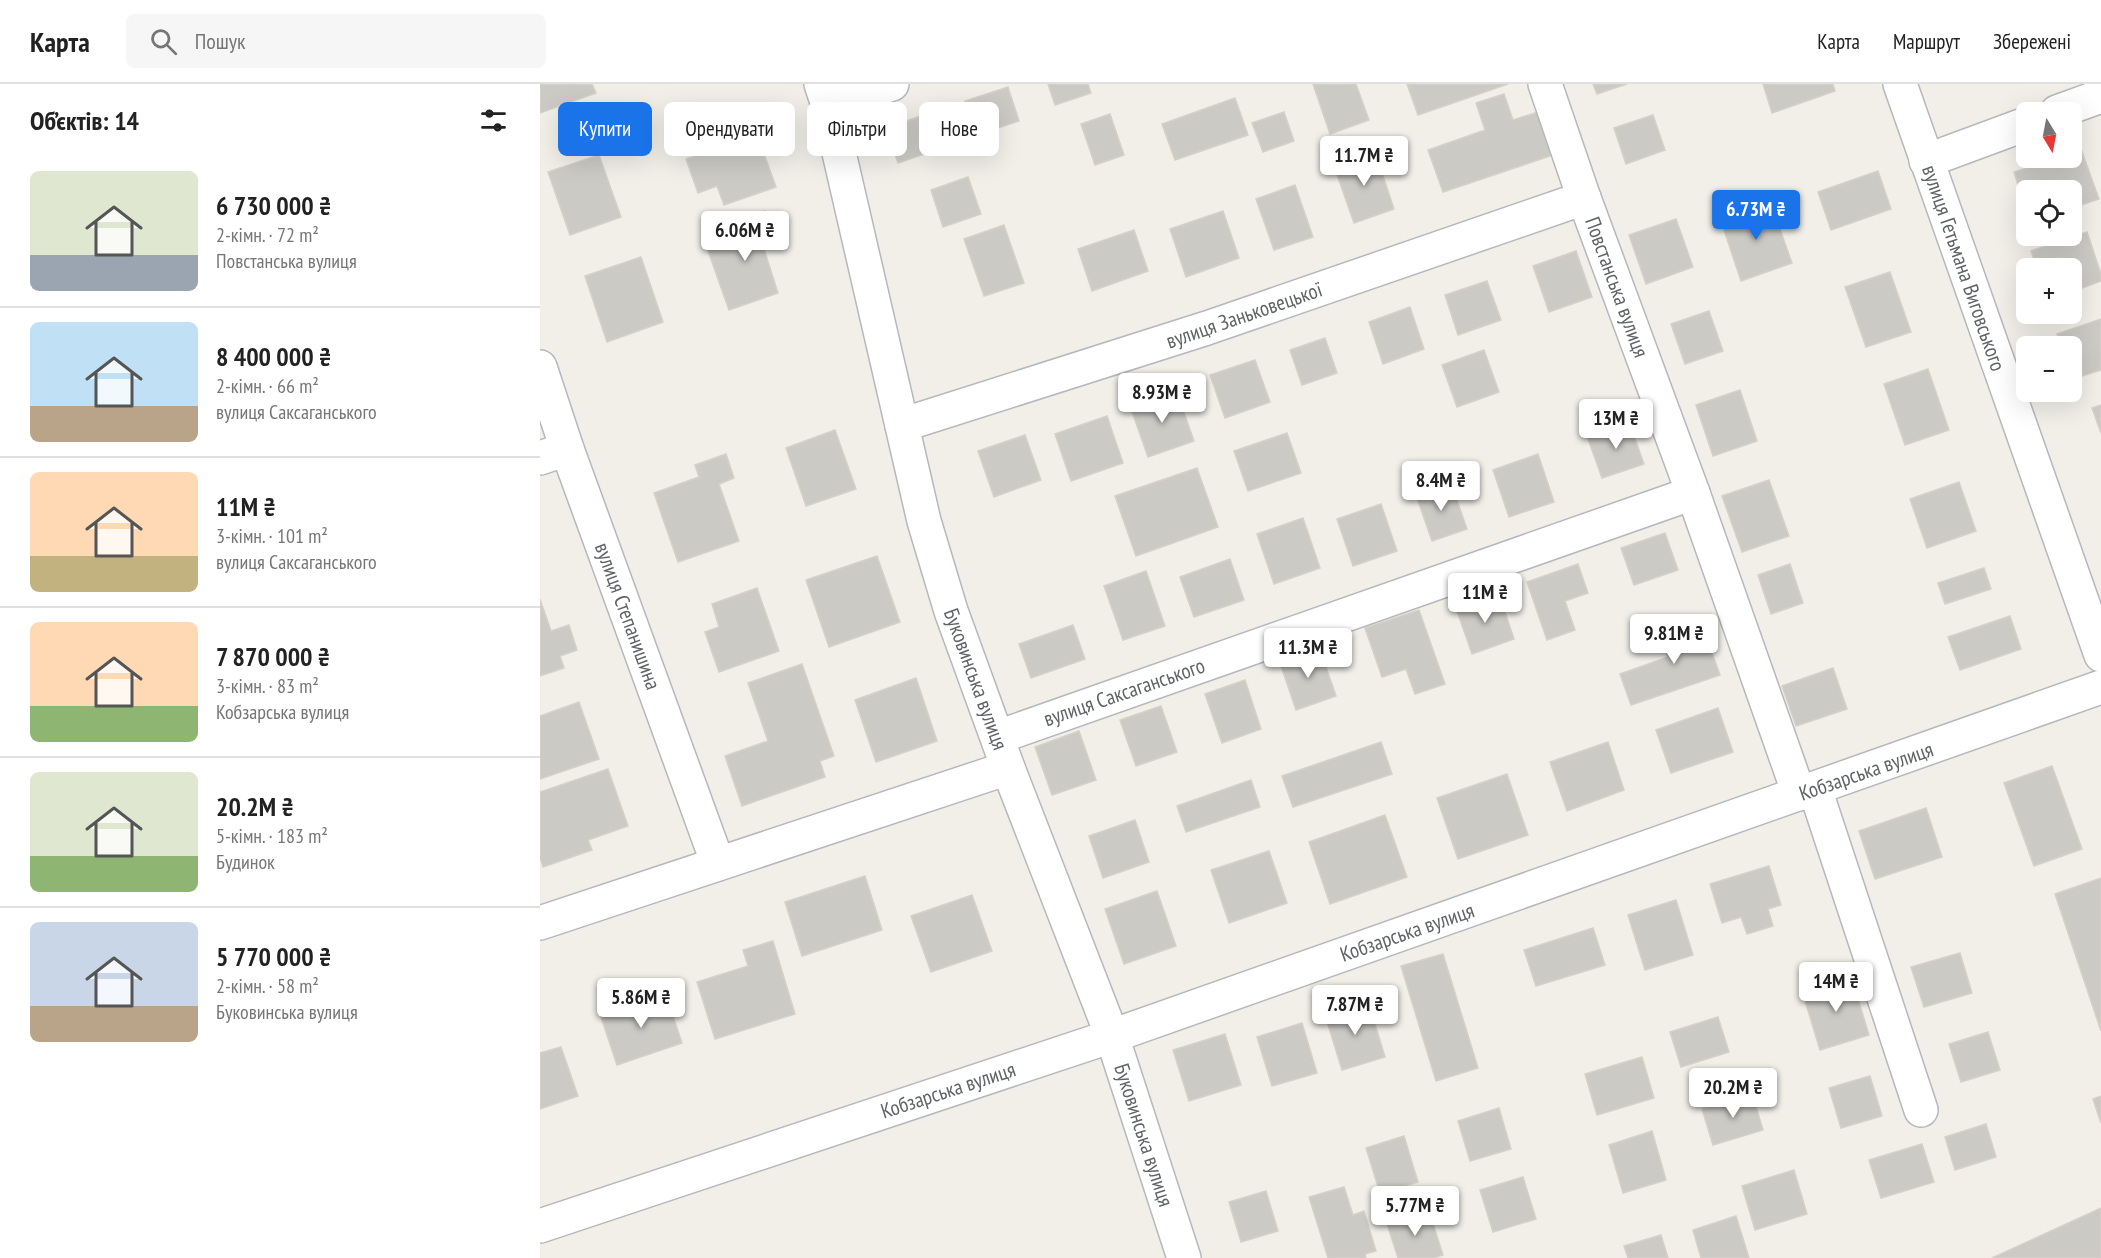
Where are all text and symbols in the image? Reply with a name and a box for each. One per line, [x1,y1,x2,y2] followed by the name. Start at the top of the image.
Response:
[126,14,546,68] search box
[30,23,90,60] text: Карта
[147,25,180,58] icon: search
[195,27,246,55] text: Пошук
[1817,28,1860,55] text: Карта
[1893,28,1960,55] text: Маршрут
[1993,28,2071,55] text: Збережені
[558,102,652,156] chip: Купити
[664,102,795,156] chip: Орендувати
[807,102,907,156] chip: Фільтри
[919,102,999,156] chip: Нове
[2016,102,2082,168] north arrow
[2016,102,2082,402] map controls
[30,104,139,137] text: Об’єктів: 14
[477,104,510,137] icon: filters
[1309,136,1419,187] pin: 11.7M ₴
[1334,142,1394,168] text: 11.7M ₴
[1916,161,2012,375] street label: вулиця Гетьмана Виговського
[2016,180,2082,246] button: locate
[216,189,331,222] text: 6 730 000 ₴
[1701,190,1811,241] pin: 6.73M ₴
[78,195,150,267] icon: home
[1726,196,1786,222] text: 6.73M ₴
[690,211,800,262] pin: 6.06M ₴
[1579,213,1655,361] street label: Повстанська вулиця
[715,217,775,243] text: 6.06M ₴
[216,222,319,248] text: 2-кімн. · 72 m²
[216,248,357,274] text: Повстанська вулиця
[2016,258,2082,324] button: +
[1162,276,1326,354] street label: вулиця Заньковецької
[2016,336,2082,402] button: −
[216,340,331,373] text: 8 400 000 ₴
[78,346,150,418] icon: home
[216,373,319,399] text: 2-кімн. · 66 m²
[1107,373,1217,424] pin: 8.93M ₴
[1132,379,1192,405] text: 8.93M ₴
[216,399,377,425] text: вулиця Саксаганського
[1574,399,1658,450] pin: 13M ₴
[1593,405,1639,431] text: 13M ₴
[1392,461,1490,512] pin: 8.4M ₴
[1416,467,1466,493] text: 8.4M ₴
[216,490,276,523] text: 11M ₴
[78,496,150,568] icon: home
[216,523,328,549] text: 3-кімн. · 101 m²
[589,539,667,693] street label: вулиця Степанишина
[216,549,377,575] text: вулиця Саксаганського
[1443,573,1527,624] pin: 11M ₴
[1462,579,1508,605] text: 11M ₴
[938,605,1014,753] street label: Буковинська вулиця
[1619,614,1729,665] pin: 9.81M ₴
[1644,620,1704,646] text: 9.81M ₴
[1253,628,1363,679] pin: 11.3M ₴
[1278,634,1338,660] text: 11.3M ₴
[216,640,330,673] text: 7 870 000 ₴
[78,646,150,718] icon: home
[1040,652,1208,732] street label: вулиця Саксаганського
[216,673,319,699] text: 3-кімн. · 83 m²
[216,699,349,725] text: Кобзарська вулиця
[1795,735,1937,807] street label: Кобзарська вулиця
[216,790,294,823] text: 20.2M ₴
[78,796,150,868] icon: home
[216,823,328,849] text: 5-кімн. · 183 m²
[216,849,275,875] text: Будинок
[1336,896,1478,968] street label: Кобзарська вулиця
[216,940,331,973] text: 5 770 000 ₴
[78,946,150,1018] icon: home
[1794,962,1878,1013] pin: 14M ₴
[1813,968,1859,994] text: 14M ₴
[216,973,319,999] text: 2-кімн. · 58 m²
[586,978,696,1029] pin: 5.86M ₴
[611,984,671,1010] text: 5.86M ₴
[1300,985,1410,1036] pin: 7.87M ₴
[1326,991,1384,1017] text: 7.87M ₴
[216,999,358,1025] text: Буковинська вулиця
[877,1056,1019,1124] street label: Кобзарська вулиця
[1108,1060,1180,1210] street label: Буковинська вулиця
[1678,1068,1788,1119] pin: 20.2M ₴
[1703,1074,1763,1100] text: 20.2M ₴
[1360,1186,1470,1237] pin: 5.77M ₴
[1385,1192,1445,1218] text: 5.77M ₴

